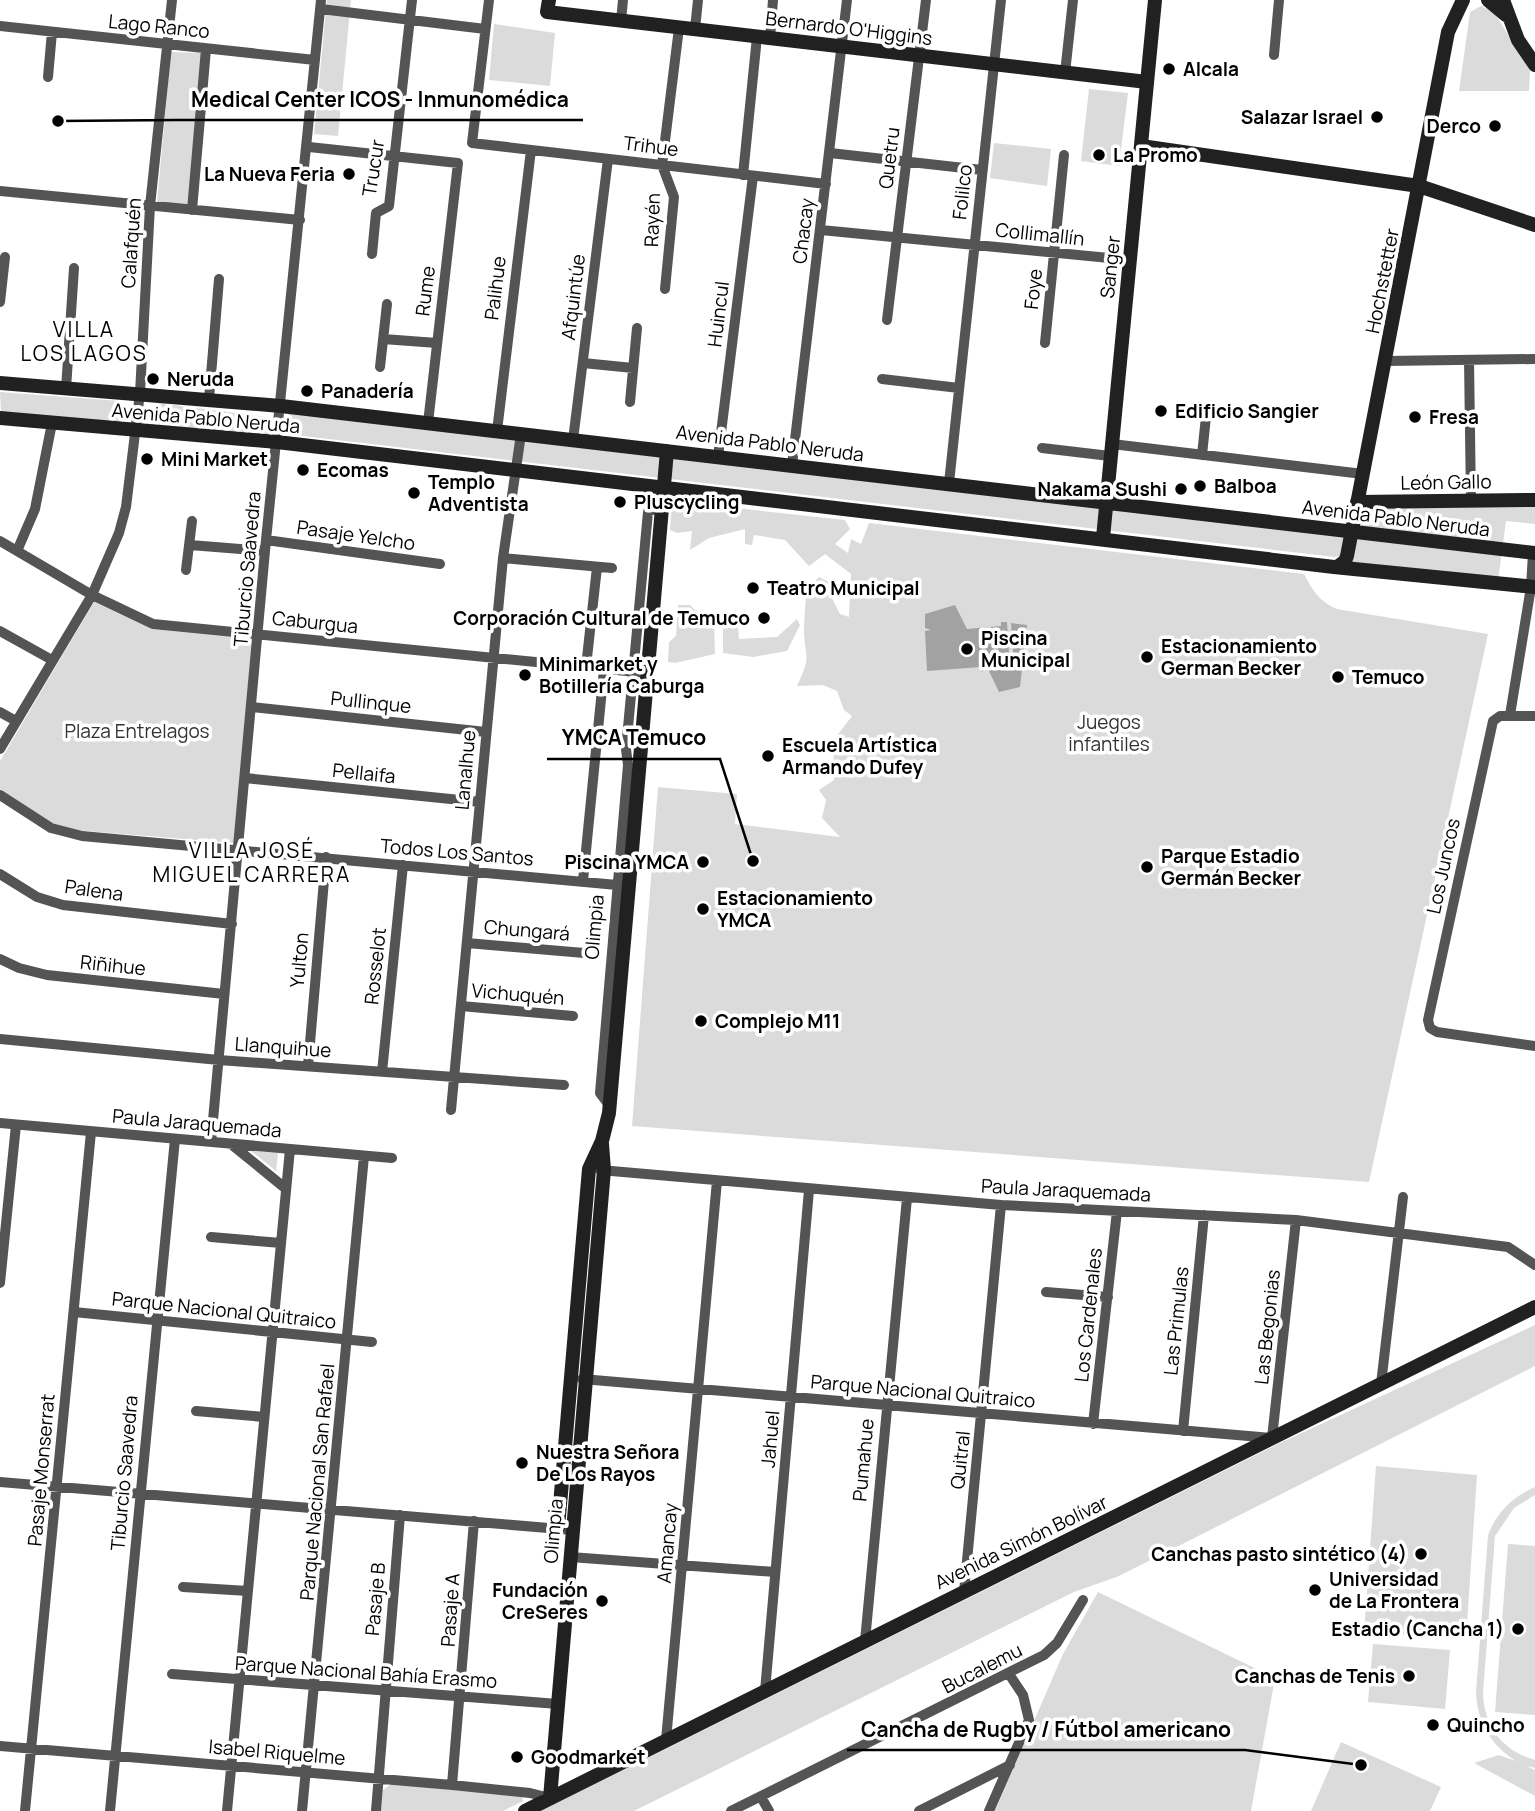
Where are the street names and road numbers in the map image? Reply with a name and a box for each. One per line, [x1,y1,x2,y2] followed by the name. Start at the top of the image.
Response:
[764,5,934,51] street label: Bernardo O'Higgins
[107,8,211,44] street label: Lago Ranco
[872,126,906,190] street label: Quetru
[622,130,680,162] street label: Trihue
[356,138,390,198] street label: Trucur
[946,163,978,221] street label: Folilco
[638,193,666,247] street label: Rayén
[115,197,147,289] street label: Calafquén
[786,197,820,265] street label: Chacay
[994,216,1086,252] street label: Collimallín
[1359,226,1405,336] street label: Hochstetter
[1094,234,1126,300] street label: Sanger
[555,252,591,342] street label: Afquintúe
[478,255,512,321] street label: Palihue
[409,264,441,318] street label: Rume
[1018,267,1048,311] street label: Foye
[701,280,735,348] street label: Huincul
[111,397,301,439] street label: Avenida Pablo Neruda
[675,419,865,467] street label: Avenida Pablo Neruda
[1400,468,1492,496] street label: León Gallo
[227,490,267,648] street label: Tiburcio Saavedra
[1301,494,1491,542] street label: Avenida Pablo Neruda
[295,514,417,556] street label: Pasaje Yelcho
[271,605,359,639] street label: Caburgua
[329,685,413,719] street label: Pullinque
[449,729,481,811] street label: Lanalhue
[331,757,397,789] street label: Pellaifa
[1420,816,1466,916] street label: Los Juncos
[379,832,535,872] street label: Todos Los Santos
[63,873,125,907] street label: Palena
[578,893,610,961] street label: Olimpia
[483,913,571,947] street label: Chungará
[358,926,392,1006] street label: Rosselot
[284,931,314,989] street label: Yulton
[79,949,147,981] street label: Riñihue
[470,977,566,1011] street label: Vichuquén
[234,1031,332,1063] street label: Llanquihue
[111,1103,283,1143] street label: Paula Jaraquemada
[980,1173,1152,1207] street label: Paula Jaraquemada
[1068,1247,1108,1383] street label: Los Cardenales
[1157,1265,1195,1377] street label: Las Primulas
[1248,1268,1286,1386] street label: Las Begonias
[111,1285,337,1335] street label: Parque Nacional Quitraico
[294,1362,340,1602] street label: Parque Nacional San Rafael
[810,1368,1036,1414] street label: Parque Nacional Quitraico
[21,1393,61,1547] street label: Pasaje Monserrat
[104,1394,144,1552] street label: Tiburcio Saavedra
[755,1409,785,1469] street label: Jahuel
[846,1417,880,1503] street label: Pumahue
[944,1430,976,1490] street label: Quitral
[930,1489,1112,1595] street label: Avenida Simón Bolívar
[537,1497,569,1565] street label: Olimpia
[651,1502,683,1584] street label: Amancay
[359,1561,391,1637] street label: Pasaje B
[434,1572,466,1648] street label: Pasaje A
[938,1637,1026,1699] street label: Bucalemu
[234,1650,498,1694] street label: Parque Nacional Bahía Erasmo
[208,1733,346,1771] street label: Isabel Riquelme

